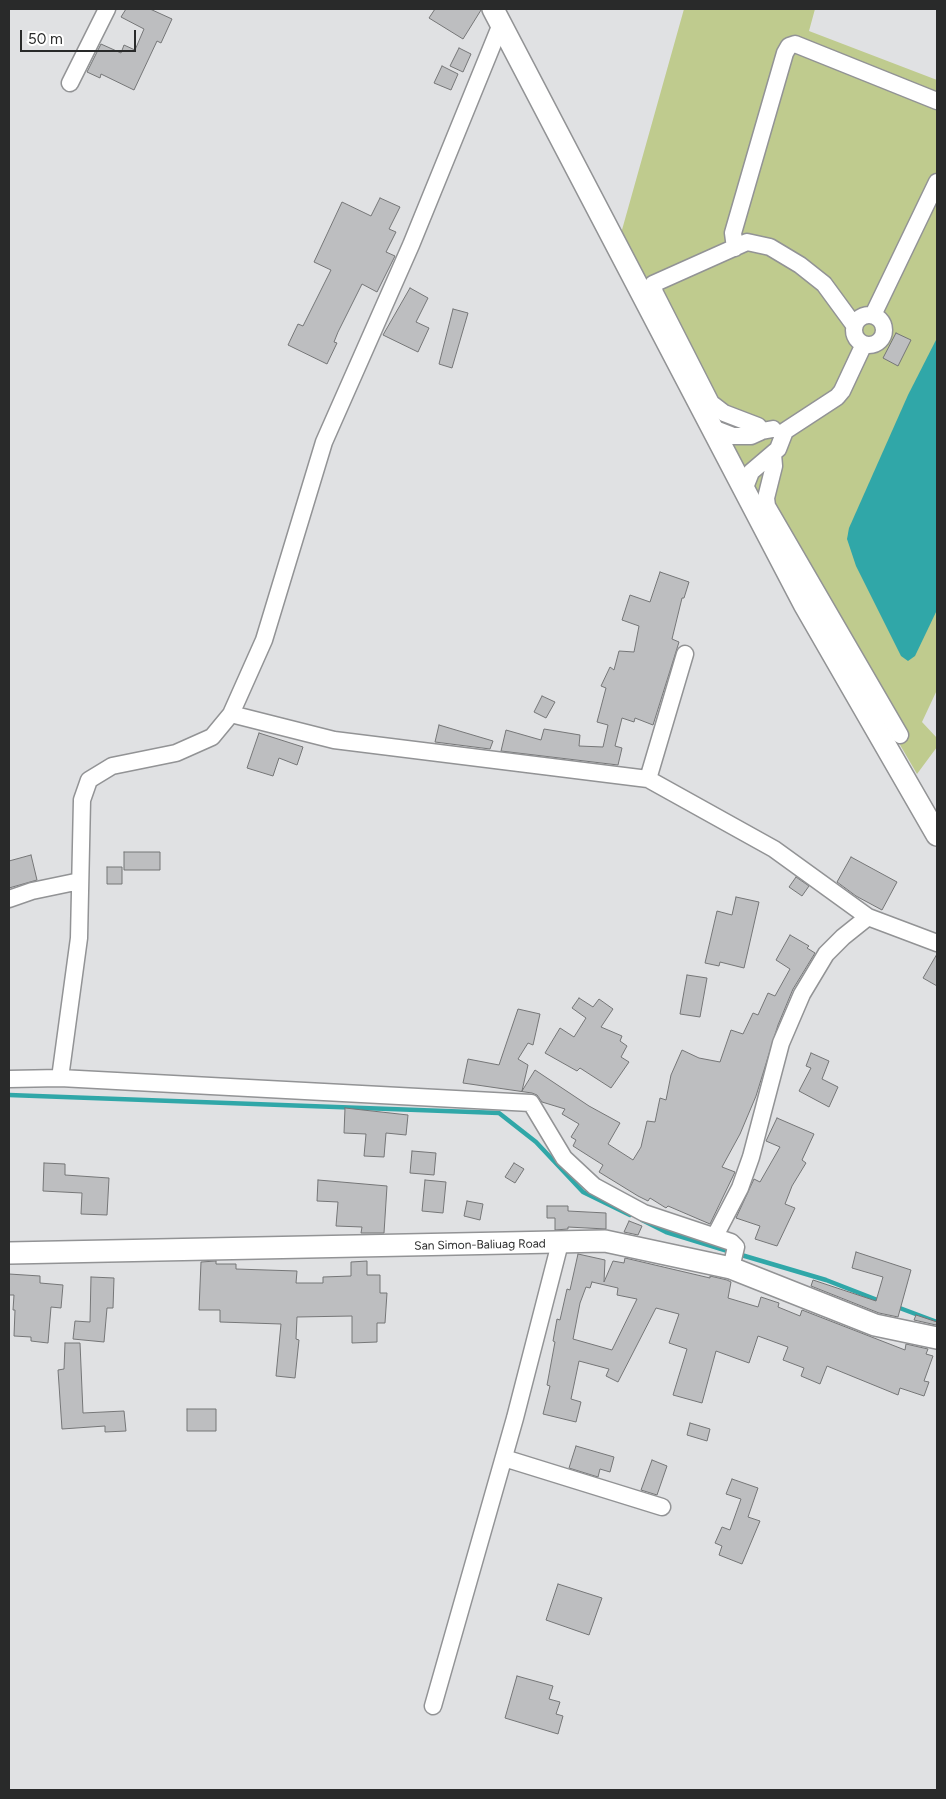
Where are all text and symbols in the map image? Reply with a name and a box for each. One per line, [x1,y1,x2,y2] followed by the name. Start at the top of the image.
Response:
[22,20,139,52] scale bar
[28,30,63,48] text: 50 m
[414,1237,546,1253] street label: San Simon-Baliuag Road

